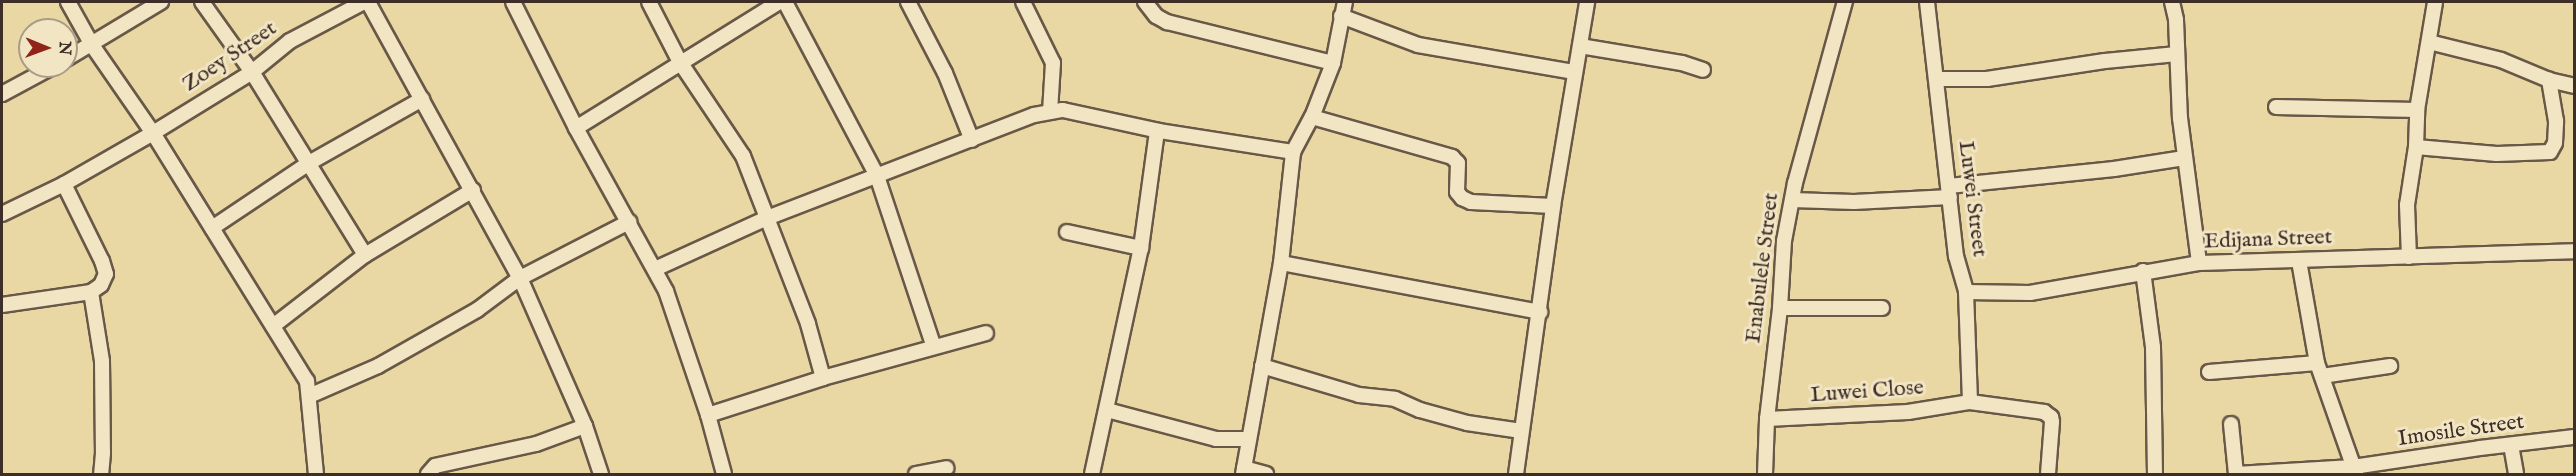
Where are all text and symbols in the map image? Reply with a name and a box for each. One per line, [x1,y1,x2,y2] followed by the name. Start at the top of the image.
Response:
[178,16,282,98] street label: Zoey Street
[18,18,78,78] north arrow
[54,41,74,55] text: N
[1952,139,1992,259] street label: Luwei Street
[1741,191,1785,345] street label: Enabulele Street
[2203,225,2333,255] street label: Edijana Street
[1809,375,1925,409] street label: Luwei Close
[2396,409,2526,453] street label: Imosile Street

